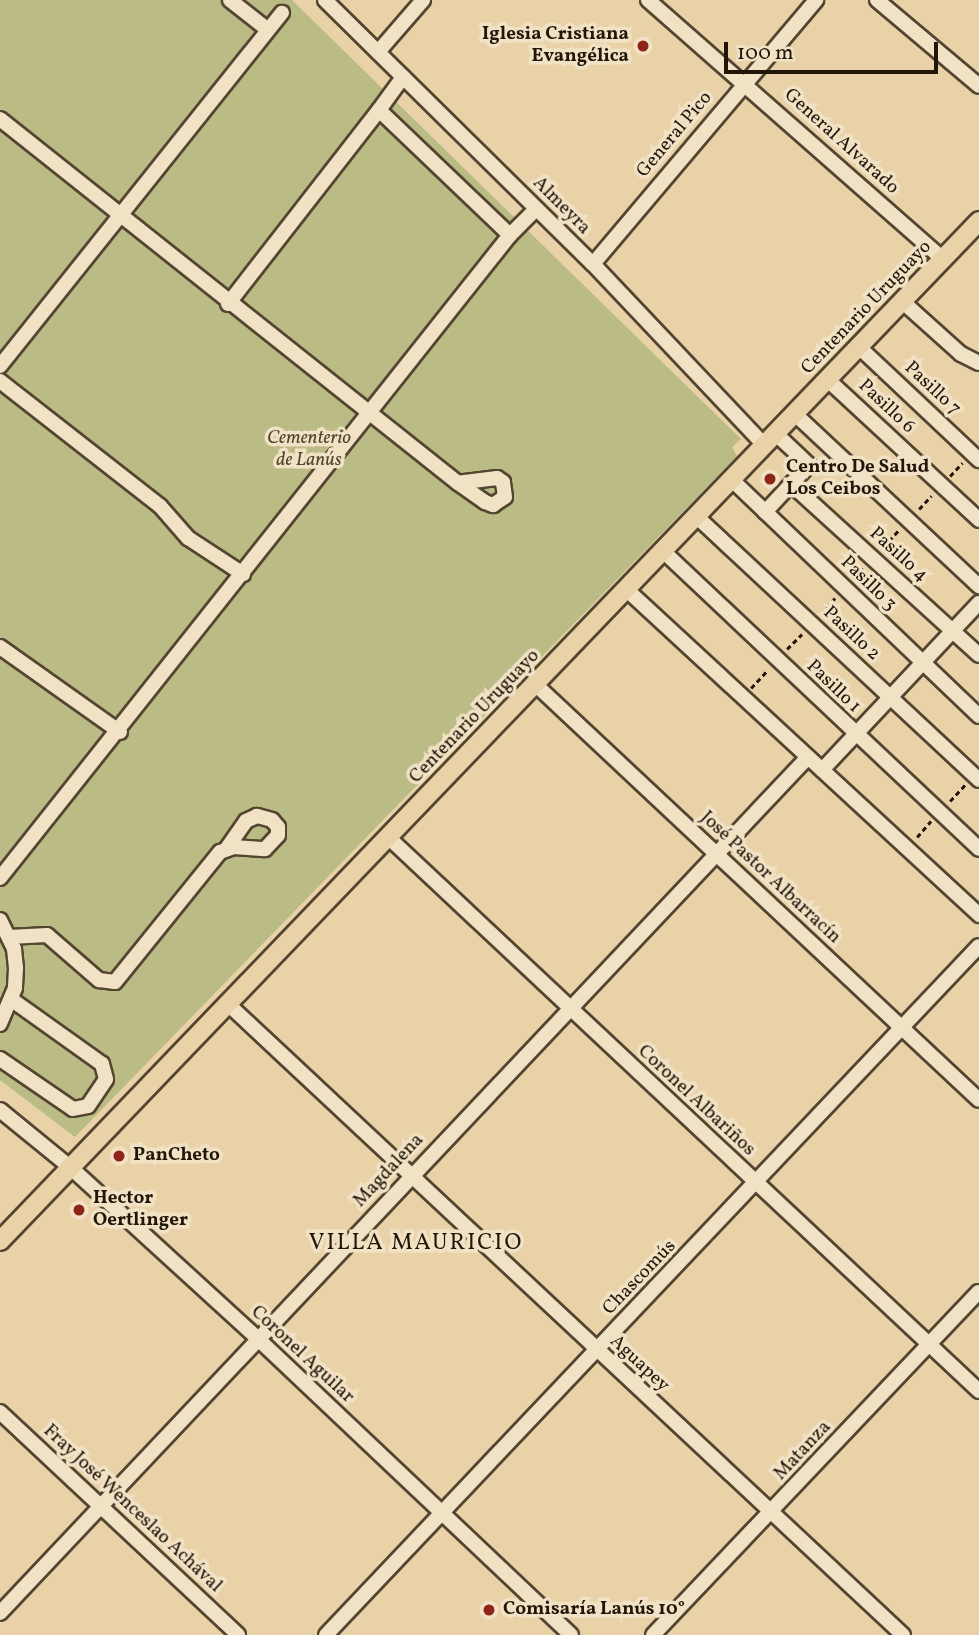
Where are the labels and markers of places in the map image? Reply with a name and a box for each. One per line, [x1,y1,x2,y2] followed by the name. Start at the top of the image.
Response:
[482,24,629,68] place label: Iglesia Cristiana Evangélica
[635,38,651,54] marker: Iglesia Cristiana Evangélica
[786,457,929,501] place label: Centro De Salud Los Ceibos
[760,469,780,489] marker: Centro De Salud Los Ceibos
[133,1145,220,1167] place label: PanCheto
[111,1148,127,1164] marker: PanCheto
[93,1188,188,1232] place label: Hector Oertlinger
[71,1202,87,1218] marker: Hector Oertlinger
[503,1599,685,1621] place label: Comisaría Lanús 10°
[481,1602,497,1618] marker: Comisaría Lanús 10°

